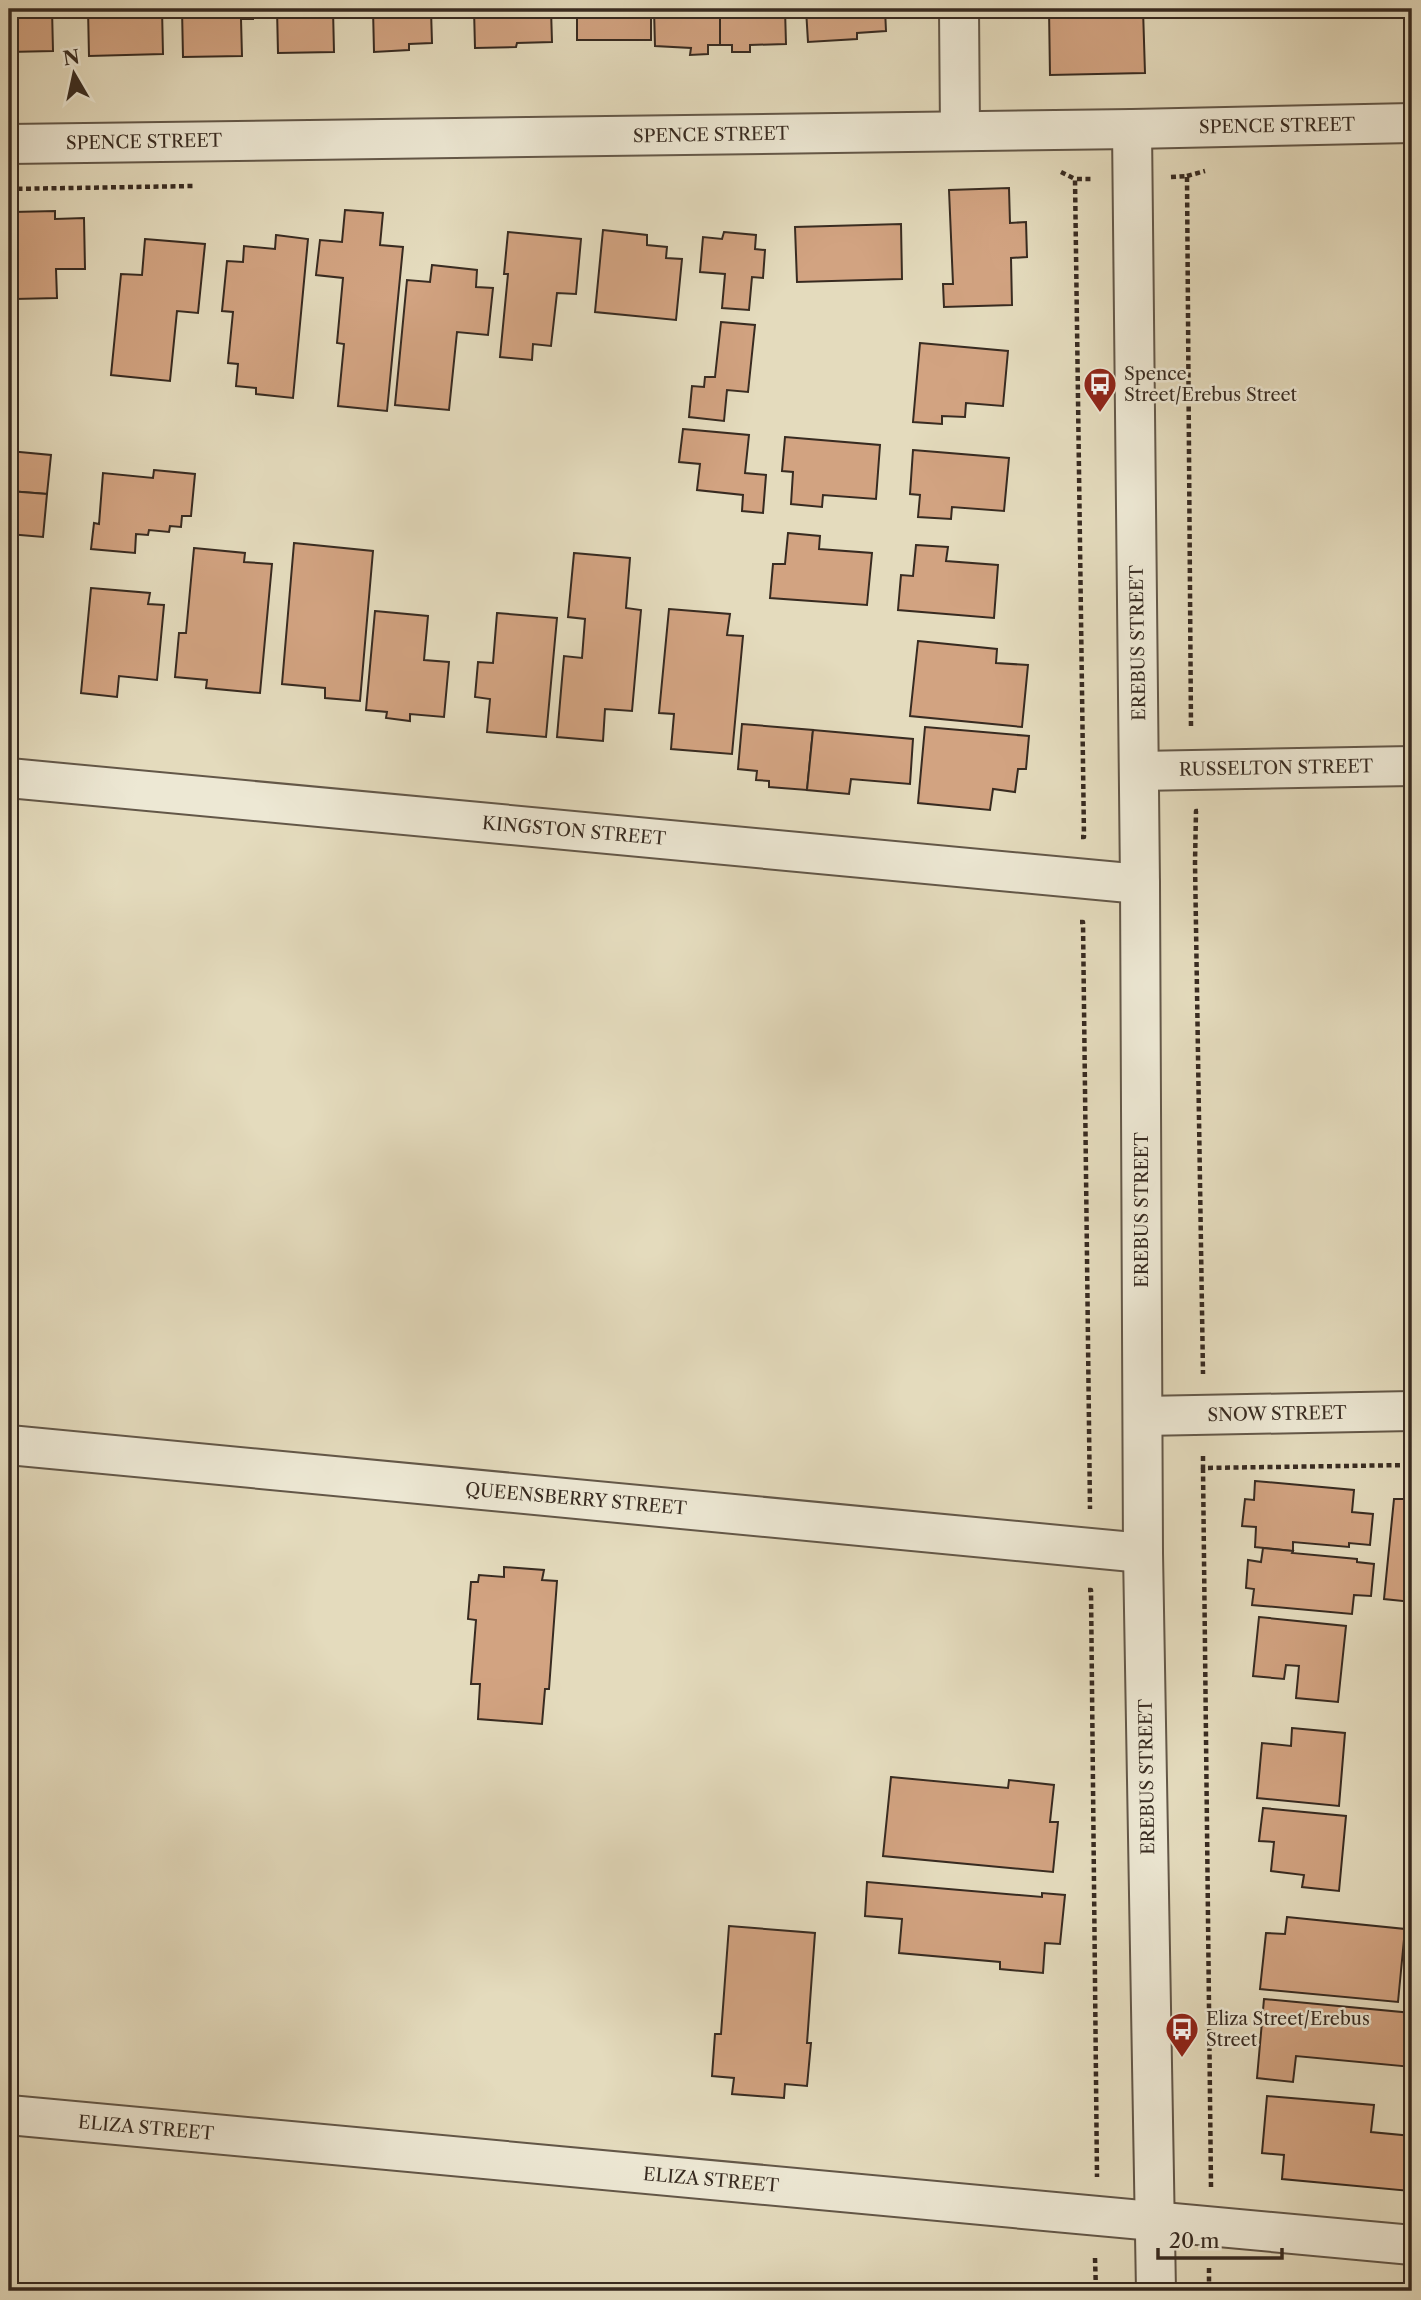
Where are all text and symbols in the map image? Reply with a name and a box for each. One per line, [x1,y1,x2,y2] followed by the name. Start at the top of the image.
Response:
[38,38,108,108] north arrow
[61,45,81,70] text: N
[1199,114,1356,138] street label: SPENCE STREET
[633,123,790,147] street label: SPENCE STREET
[66,130,223,154] street label: SPENCE STREET
[1124,363,1298,406] place label: Spence Street/Erebus Street
[1081,365,1119,414] bus stop icon: Spence Street/Erebus Street
[1126,565,1150,721] street label: EREBUS STREET
[1179,755,1374,781] street label: RUSSELTON STREET
[481,812,667,850] street label: KINGSTON STREET
[1131,1132,1153,1288] street label: EREBUS STREET
[1207,1402,1347,1426] street label: SNOW STREET
[464,1478,688,1520] street label: QUEENSBERRY STREET
[1135,1699,1159,1855] street label: EREBUS STREET
[1206,2008,1370,2051] place label: Eliza Street/Erebus Street
[1163,2010,1201,2059] bus stop icon: Eliza Street/Erebus Street
[77,2111,215,2145] street label: ELIZA STREET
[642,2163,780,2197] street label: ELIZA STREET
[1158,2216,1283,2260] scale bar
[1169,2228,1220,2253] text: 20 m

